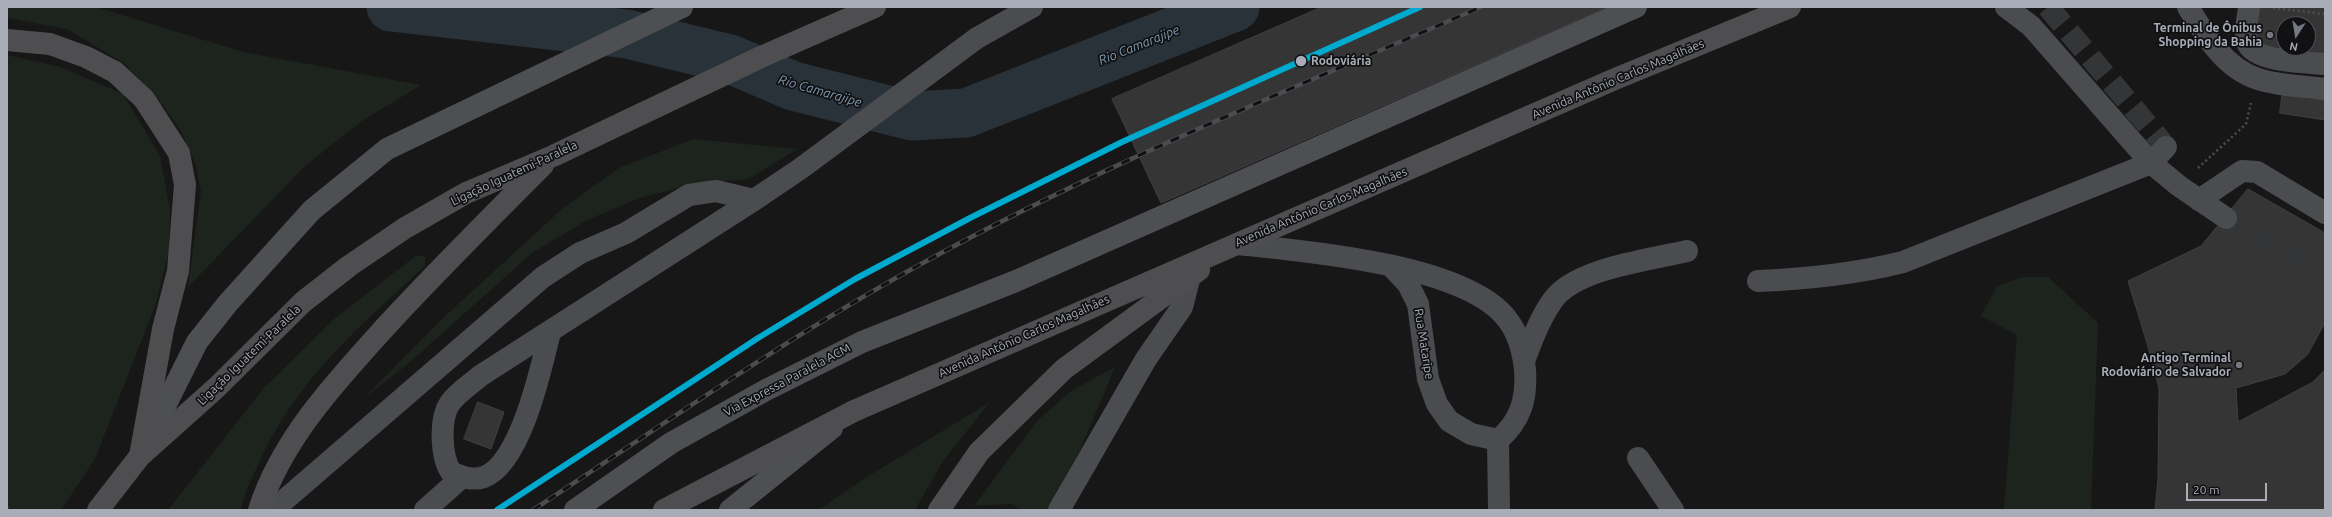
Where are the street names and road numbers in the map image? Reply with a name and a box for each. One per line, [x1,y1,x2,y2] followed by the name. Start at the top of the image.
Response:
[1530,36,1706,122] street label: Avenida Antônio Carlos Magalhães
[449,137,579,209] street label: Ligação Iguatemi-Paralela
[1233,164,1409,250] street label: Avenida Antônio Carlos Magalhães
[936,292,1112,380] street label: Avenida Antônio Carlos Magalhães
[194,302,304,408] street label: Ligação Iguatemi-Paralela
[1411,307,1437,381] street label: Rua Mataripe
[721,340,853,420] street label: Via Expressa Paralela ACM

